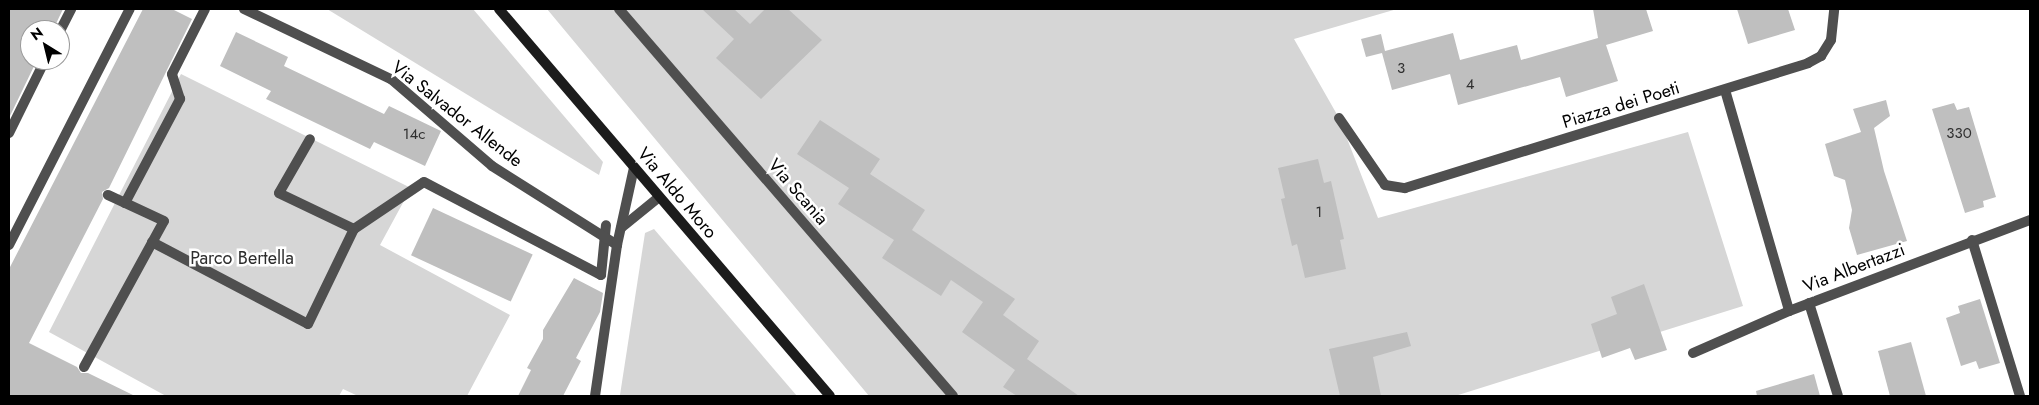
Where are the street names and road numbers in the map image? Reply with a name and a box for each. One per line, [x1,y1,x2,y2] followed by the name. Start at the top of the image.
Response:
[387,56,527,172] street label: Via Salvador Allende
[1560,77,1682,133] street label: Piazza dei Poeti
[633,143,721,243] street label: Via Aldo Moro
[763,155,833,229] street label: Via Scania
[1800,239,1908,297] street label: Via Albertazzi

